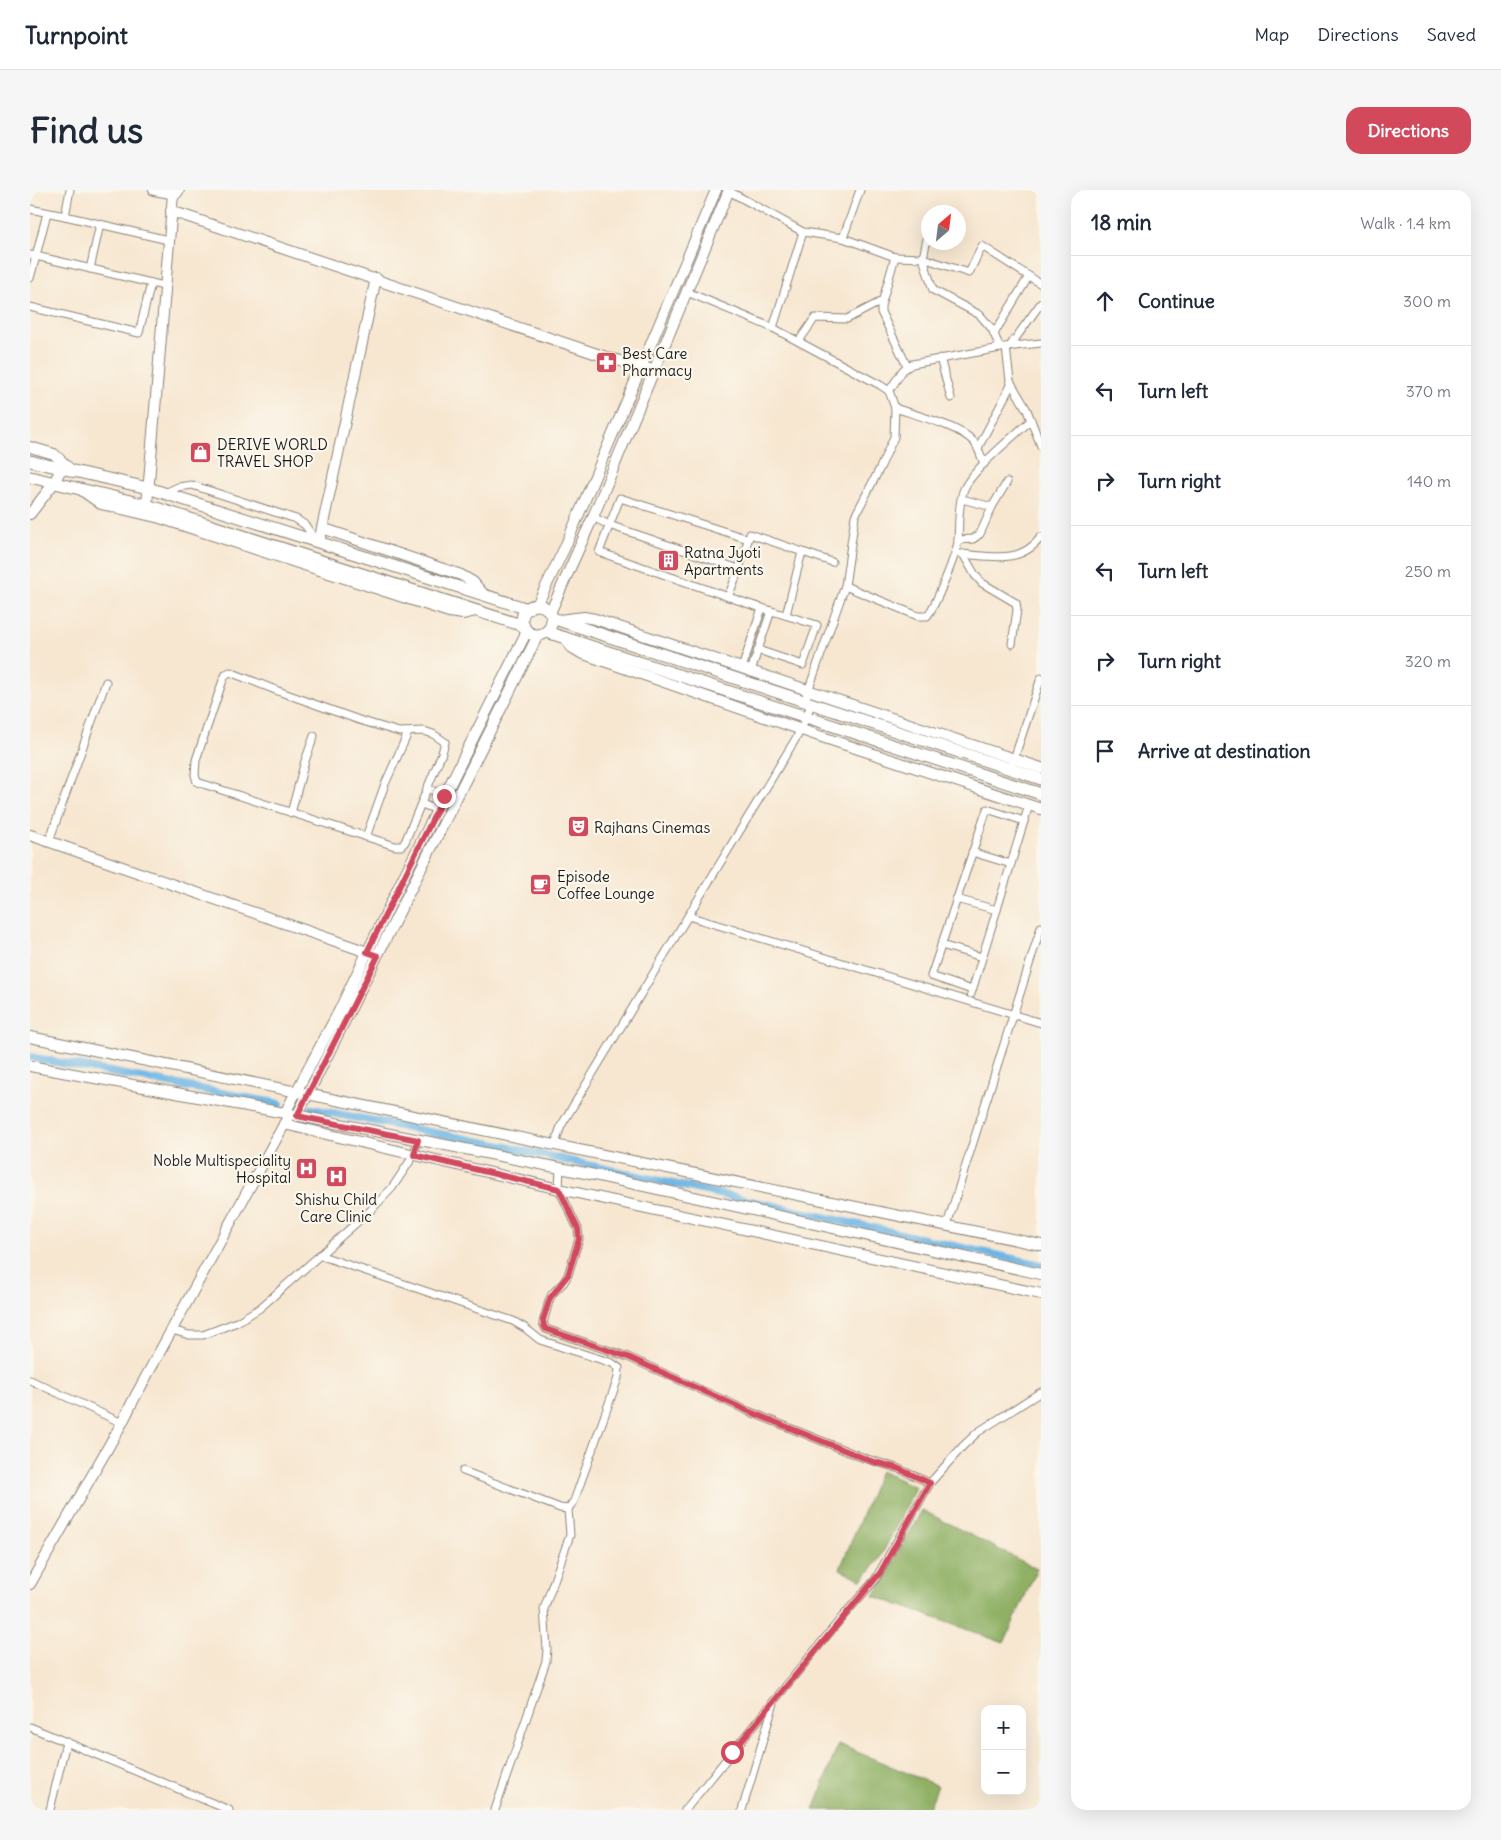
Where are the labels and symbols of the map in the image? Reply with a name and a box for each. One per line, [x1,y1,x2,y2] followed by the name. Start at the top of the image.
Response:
[921,205,966,250] north arrow
[622,344,692,380] place label: Best Care Pharmacy
[594,350,618,374] pharmacy icon: Best Care Pharmacy
[217,435,328,471] place label: DERIVE WORLD TRAVEL SHOP
[189,441,213,465] shop icon: DERIVE WORLD TRAVEL SHOP
[684,543,764,579] place label: Ratna Jyoti Apartments
[656,549,680,573] building icon: Ratna Jyoti Apartments
[433,785,456,808] route end
[566,815,590,839] theatre icon: Rajhans Cinemas
[594,818,710,837] place label: Rajhans Cinemas
[557,867,655,903] place label: Episode Coffee Lounge
[529,873,553,897] cafe icon: Episode Coffee Lounge
[153,1151,291,1187] place label: Noble Multispeciality Hospital
[295,1157,319,1181] hospital icon: Noble Multispeciality Hospital
[324,1164,348,1188] hospital icon: Shishu Child Care Clinic
[295,1190,377,1226] place label: Shishu Child Care Clinic
[721,1741,744,1764] route start

